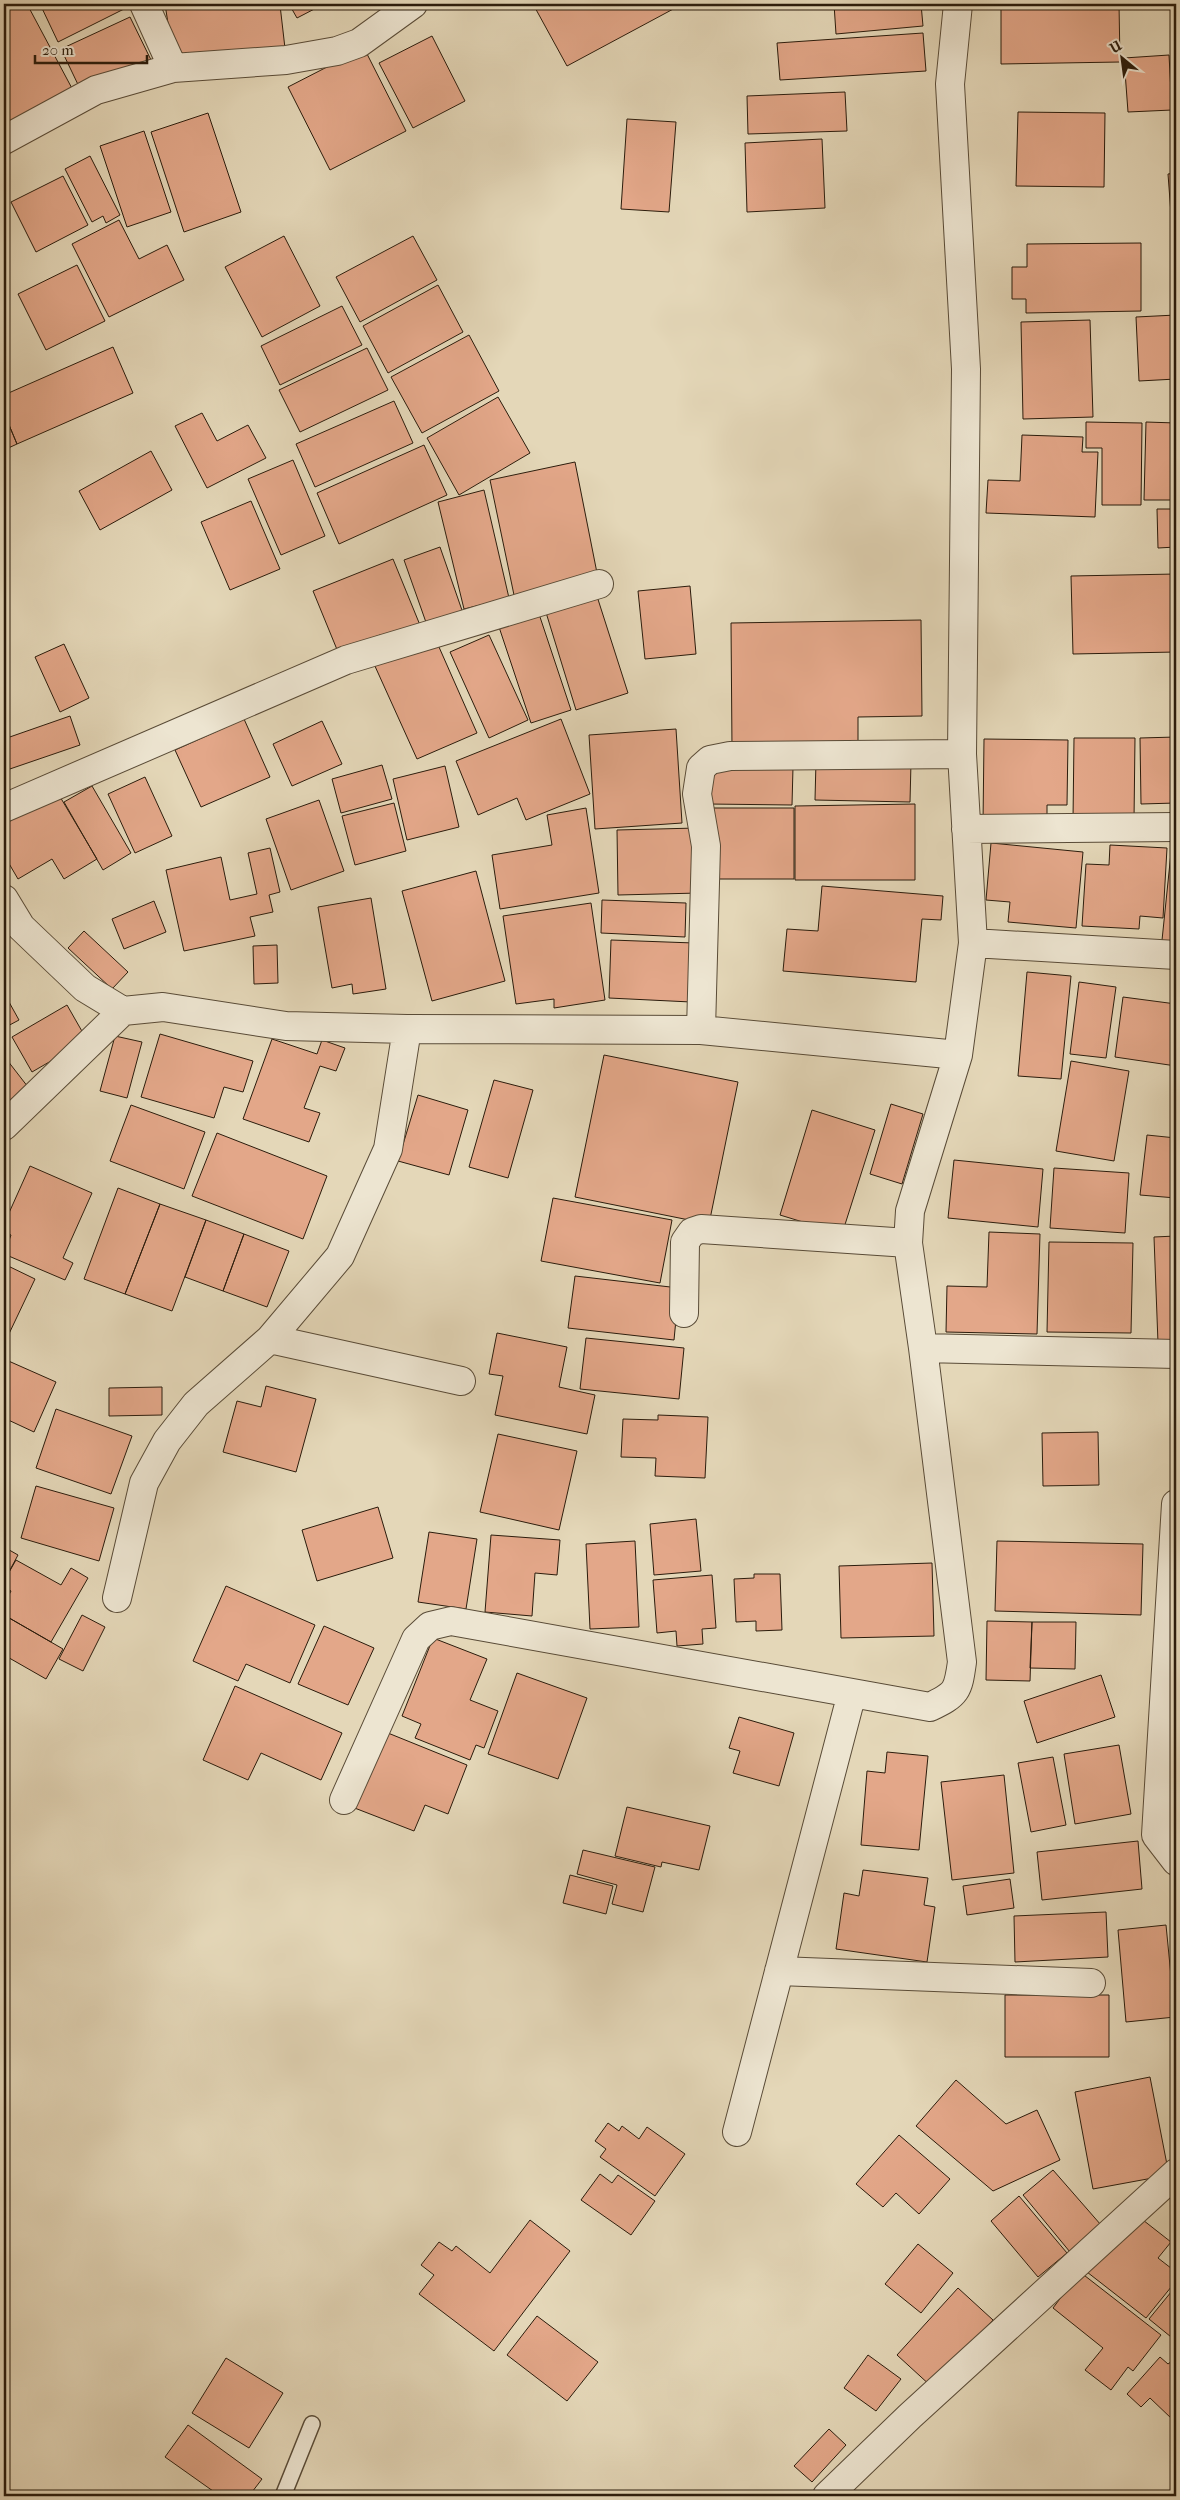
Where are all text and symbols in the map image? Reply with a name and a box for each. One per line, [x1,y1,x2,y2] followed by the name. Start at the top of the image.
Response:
[35,32,148,64] scale bar
[1098,32,1148,82] north arrow
[1106,37,1125,58] text: U
[42,41,74,59] text: 20 m

